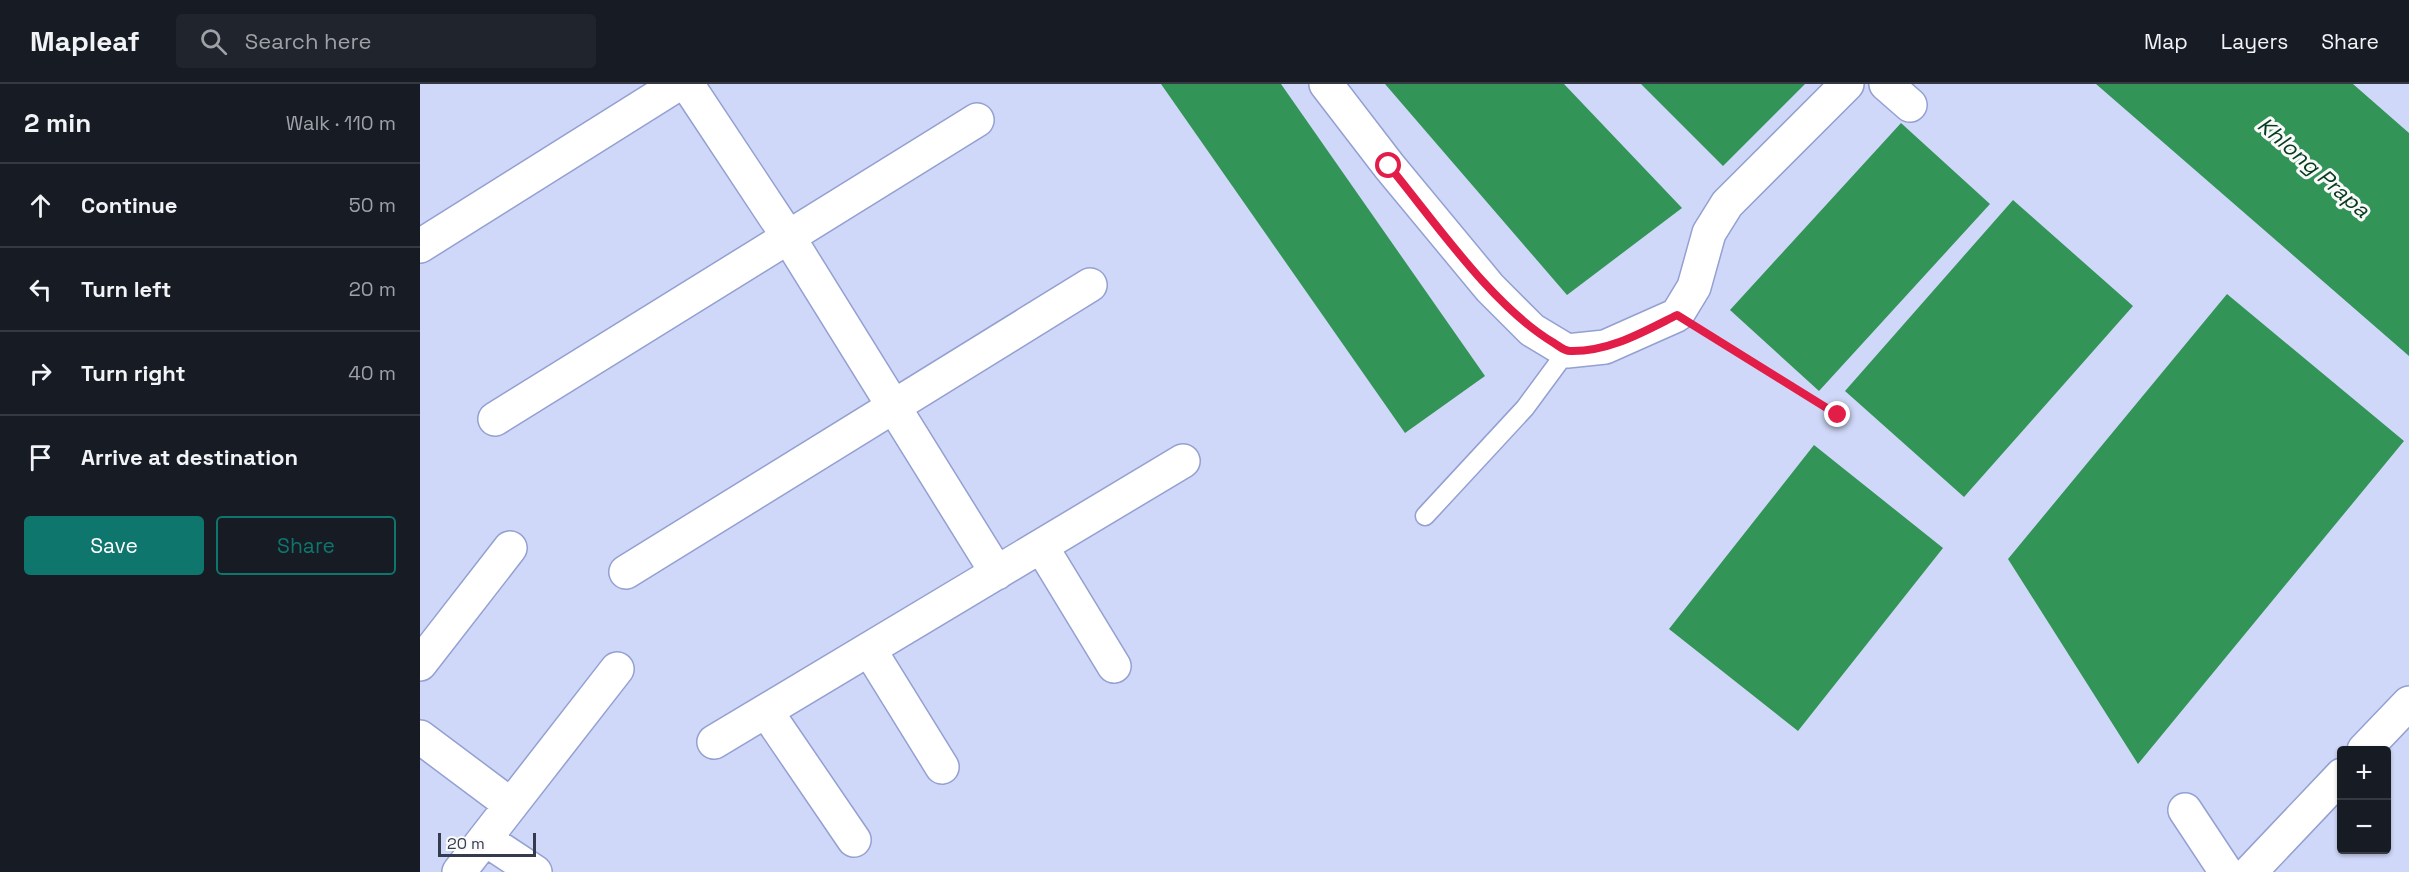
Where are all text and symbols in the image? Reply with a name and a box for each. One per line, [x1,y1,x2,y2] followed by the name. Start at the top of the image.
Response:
[176,14,596,68] search box
[30,23,140,59] text: Mapleaf
[197,25,230,58] icon: search
[245,27,372,55] text: Search here
[2144,28,2188,55] text: Map
[2221,28,2288,55] text: Layers
[2321,28,2379,55] text: Share
[24,106,91,140] text: 2 min
[286,110,396,136] text: Walk · 110 m
[2252,111,2376,224] water label: Khlong Prapa
[1375,152,1401,178] route start
[24,189,57,222] icon: ahead
[81,191,177,219] text: Continue
[349,192,396,218] text: 50 m
[24,273,57,306] icon: left
[81,275,171,303] text: Turn left
[349,276,396,302] text: 20 m
[24,357,57,390] icon: right
[81,359,186,387] text: Turn right
[348,360,396,386] text: 40 m
[1824,401,1850,427] route end
[24,441,57,474] icon: arrive
[81,443,298,471] text: Arrive at destination
[24,516,204,575] button: Save
[216,516,396,575] button: Share
[2337,746,2391,854] map controls
[2337,746,2391,800] button: +
[2337,800,2391,854] button: −
[438,830,536,858] scale bar
[447,833,485,854] text: 20 m

